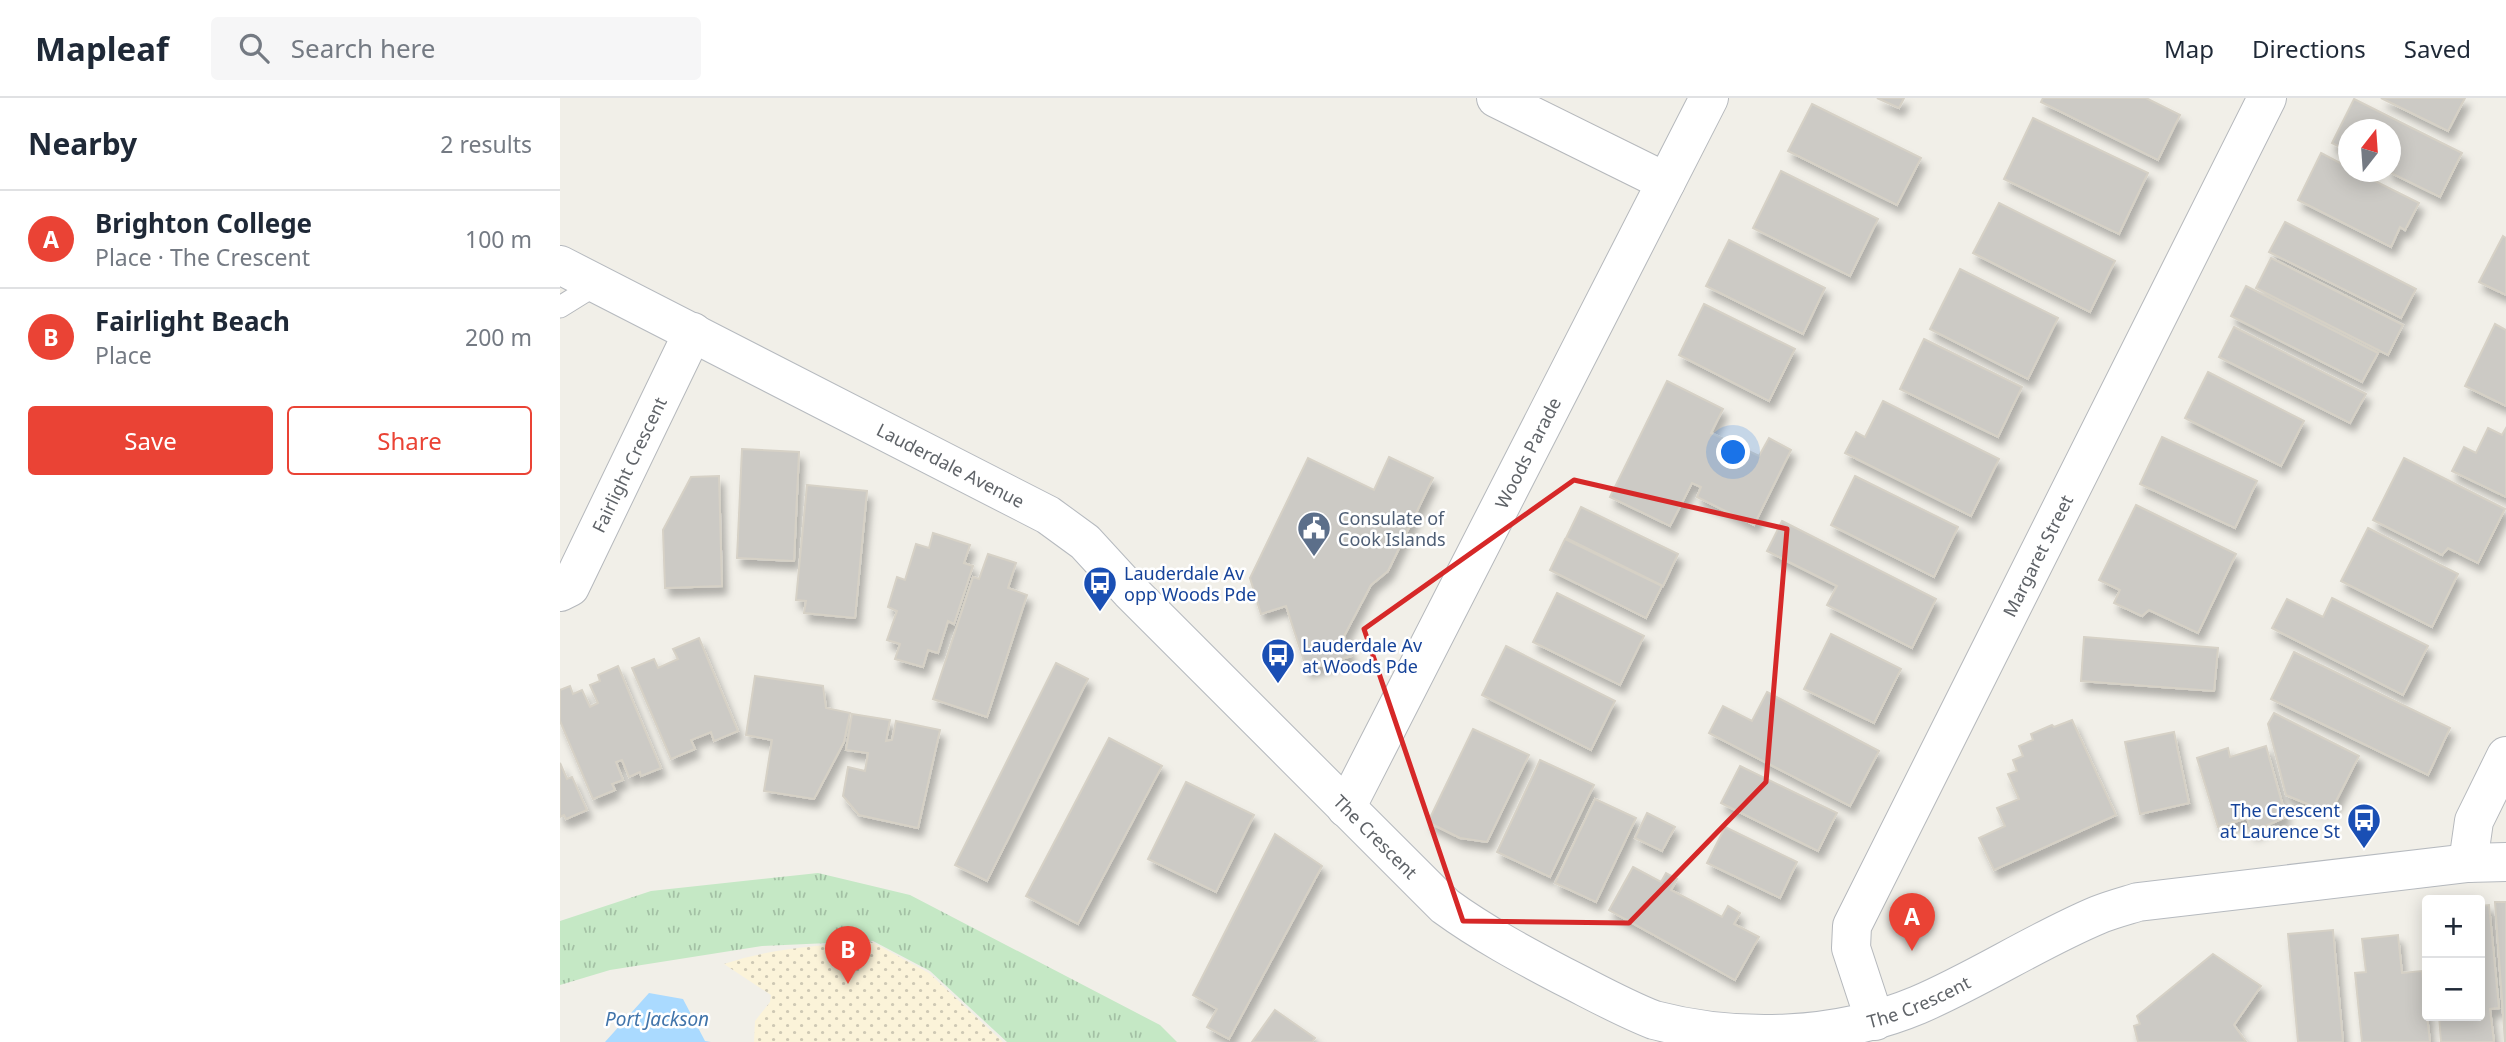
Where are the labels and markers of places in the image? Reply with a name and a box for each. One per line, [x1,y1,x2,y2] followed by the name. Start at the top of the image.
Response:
[1338,506,1446,551] place label: Consulate of Cook Islands
[1295,509,1333,558] public building icon: Consulate of Cook Islands
[1124,561,1256,606] place label: Lauderdale Av opp Woods Pde
[1081,564,1119,613] bus stop icon: Lauderdale Av opp Woods Pde
[1302,633,1423,678] place label: Lauderdale Av at Woods Pde
[1259,636,1297,685] bus stop icon: Lauderdale Av at Woods Pde
[2220,798,2340,843] place label: The Crescent at Laurence St
[2345,801,2383,850] bus stop icon: The Crescent at Laurence St
[1889,893,1935,951] pin: A
[825,926,871,984] pin: B

